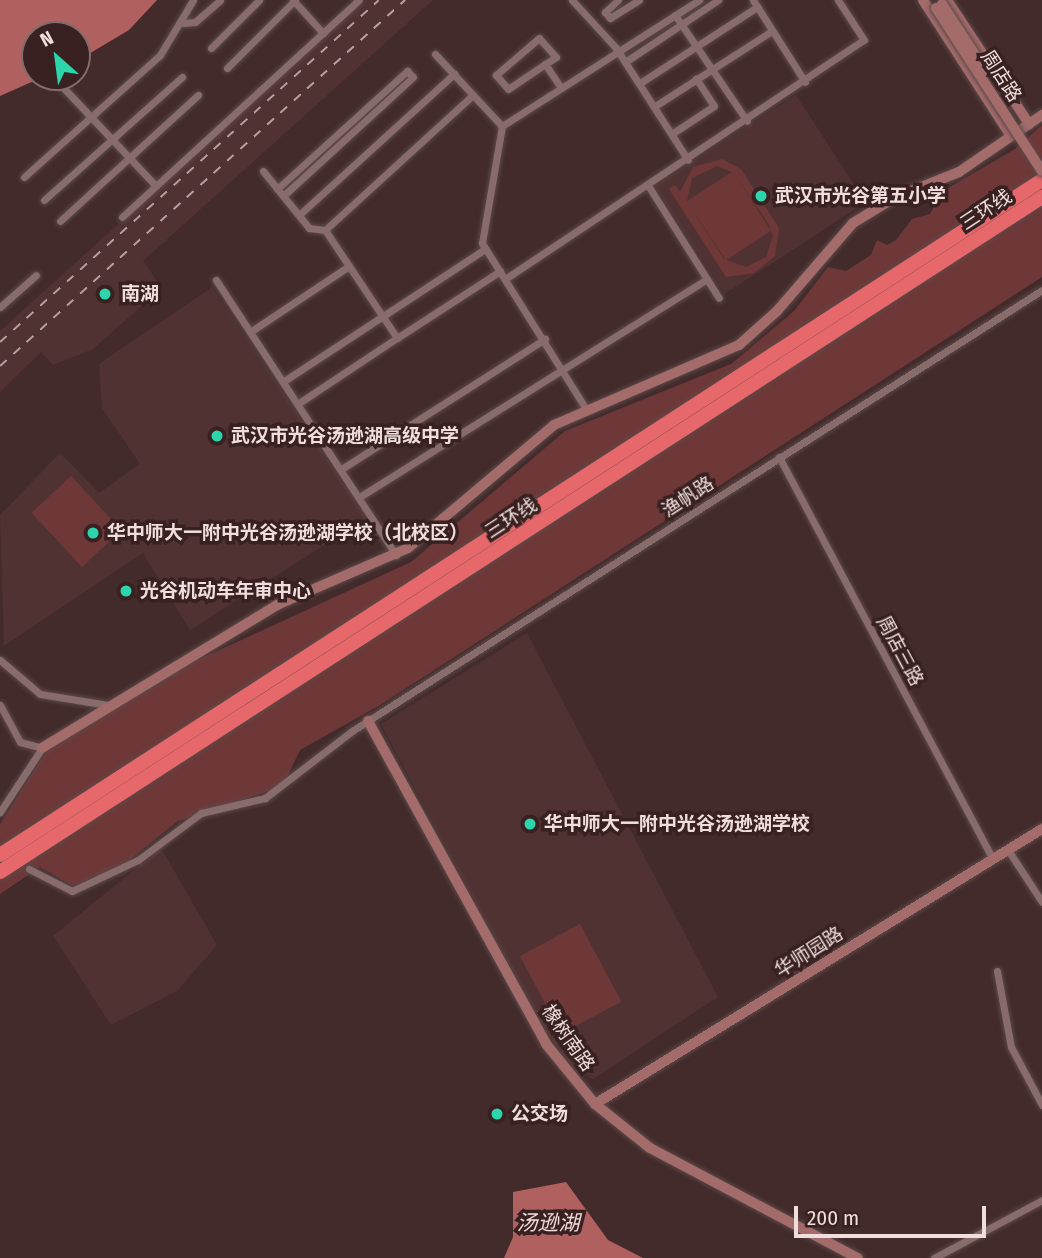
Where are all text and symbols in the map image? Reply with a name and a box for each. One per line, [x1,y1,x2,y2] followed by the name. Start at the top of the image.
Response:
[21,21,91,91] north arrow
[36,26,57,52] text: N
[976,46,1026,106] street label: 周店路
[775,185,946,207] place label: 武汉市光谷第五小学
[956,185,1016,235] street label: 三环线
[753,188,769,204] marker: 武汉市光谷第五小学
[121,283,159,305] place label: 南湖
[95,284,115,304] marker: 南湖
[231,425,459,447] place label: 武汉市光谷汤逊湖高级中学
[209,428,225,444] marker: 武汉市光谷汤逊湖高级中学
[658,472,718,522] street label: 渔帆路
[481,493,541,543] street label: 三环线
[107,522,468,544] place label: 华中师大一附中光谷汤逊湖学校（北校区）
[85,525,101,541] marker: 华中师大一附中光谷汤逊湖学校（北校区）
[140,580,311,602] place label: 光谷机动车年审中心
[118,583,134,599] marker: 光谷机动车年审中心
[872,612,928,690] street label: 周店三路
[544,813,810,835] place label: 华中师大一附中光谷汤逊湖学校
[522,816,538,832] marker: 华中师大一附中光谷汤逊湖学校
[771,922,847,982] street label: 华师园路
[537,1000,599,1076] street label: 橡树南路
[511,1103,568,1125] place label: 公交场
[489,1106,505,1122] marker: 公交场
[797,1192,990,1236] scale bar
[807,1205,859,1231] text: 200 m
[517,1210,579,1236] water label: 汤逊湖

